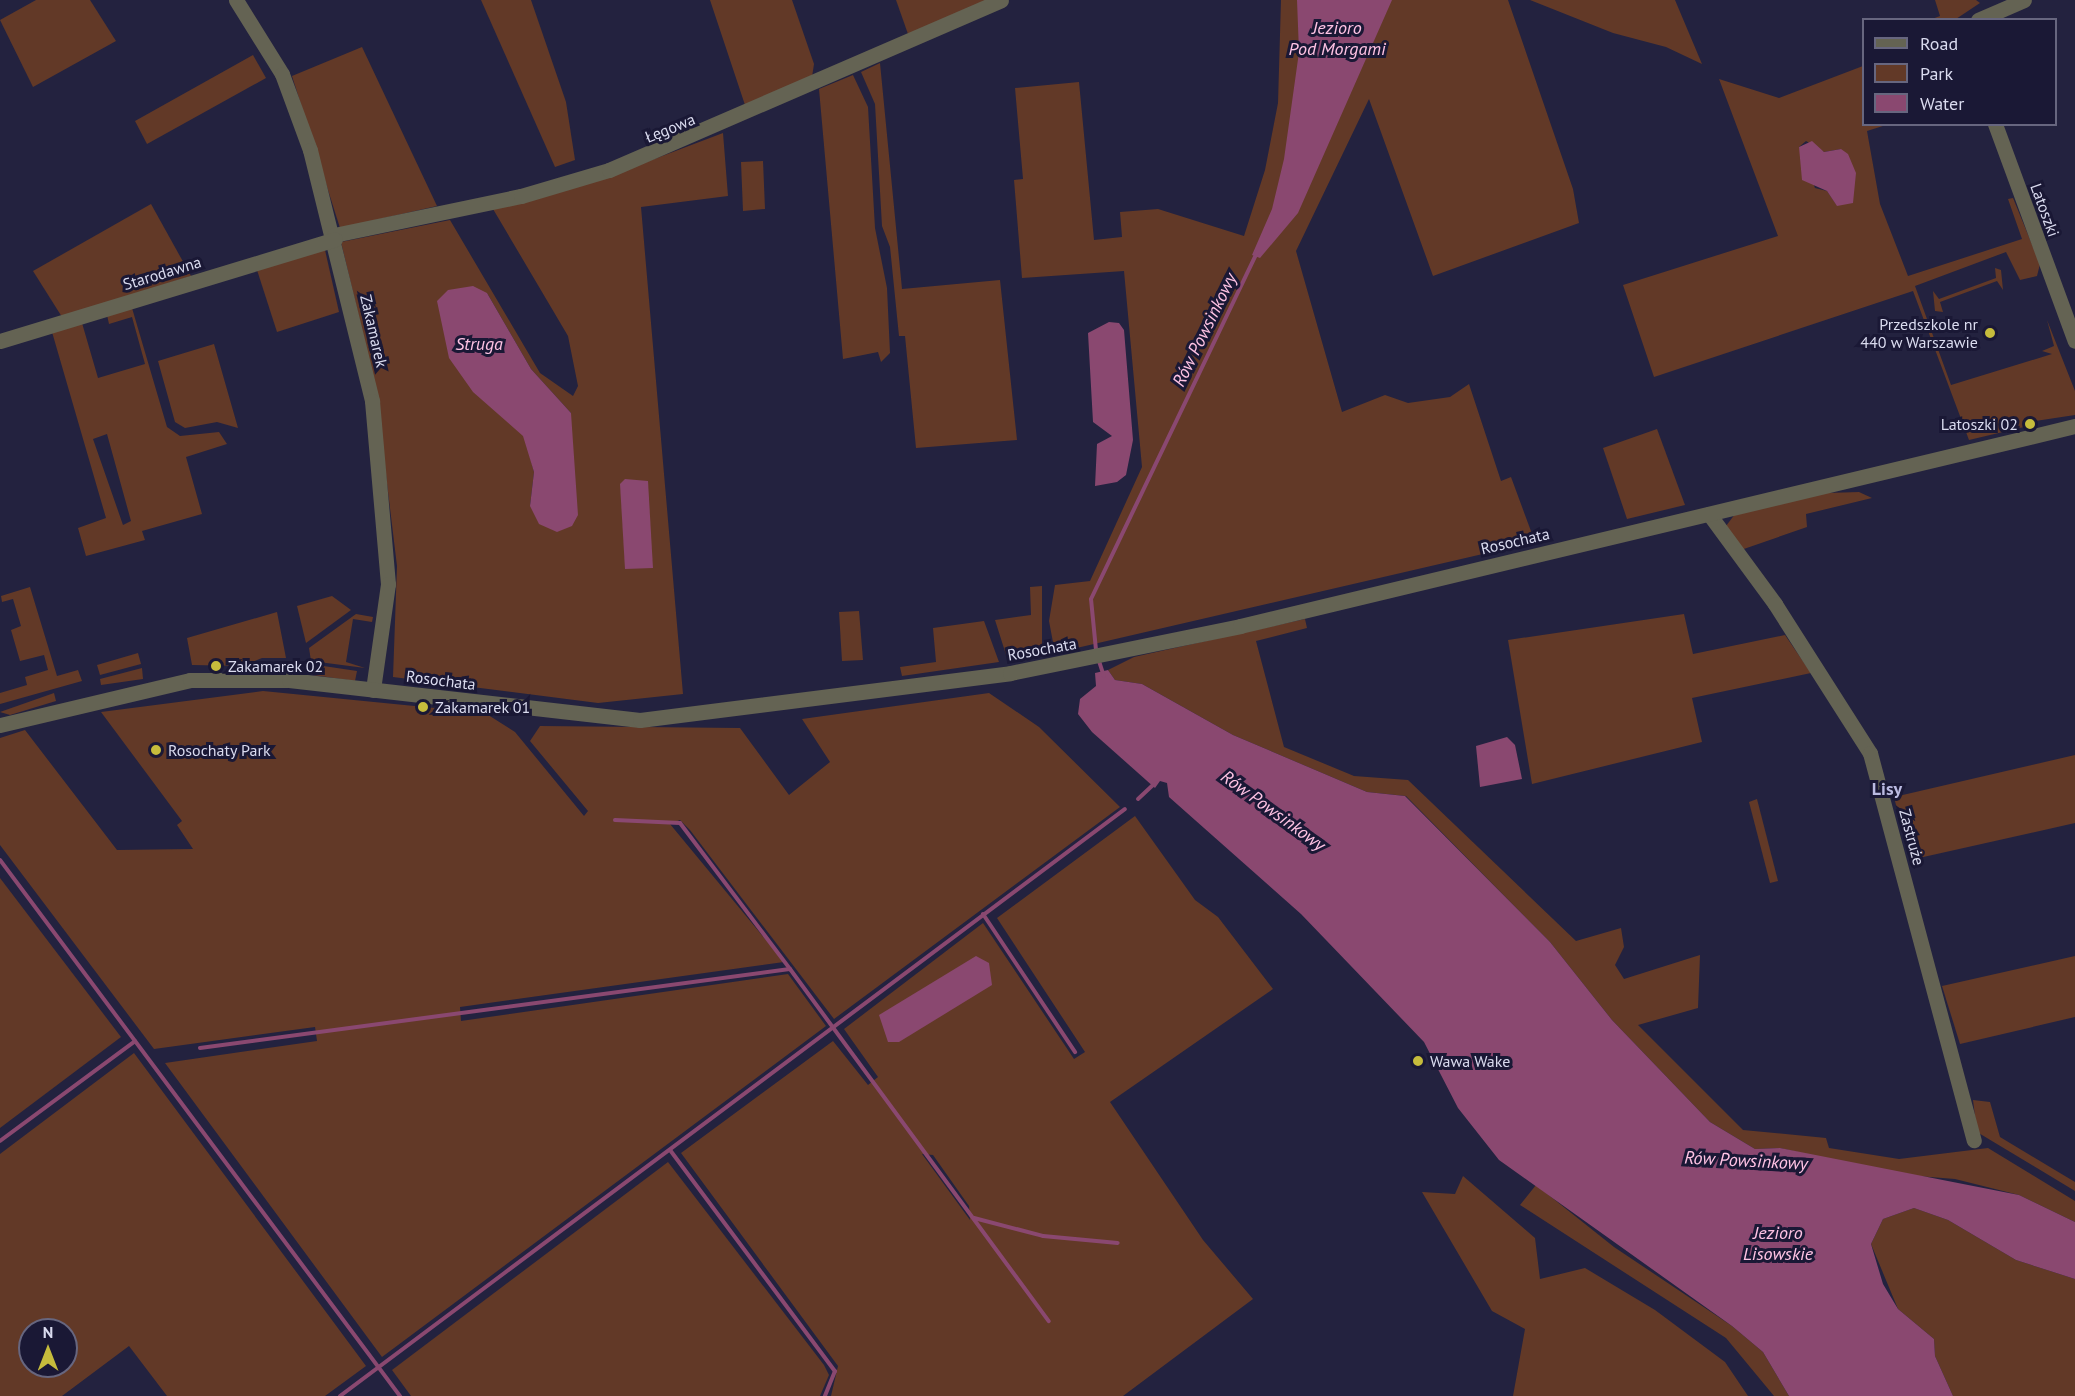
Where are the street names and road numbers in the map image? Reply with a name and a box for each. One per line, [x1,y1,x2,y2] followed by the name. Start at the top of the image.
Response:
[642,109,698,147] street label: Łęgowa
[2026,181,2064,239] street label: Latoszki
[121,252,203,294] street label: Starodawna
[356,293,392,369] street label: Zakamarek
[1479,524,1551,558] street label: Rosochata
[1006,633,1078,665] street label: Rosochata
[405,666,477,694] street label: Rosochata
[1895,807,1929,867] street label: Zastruże

